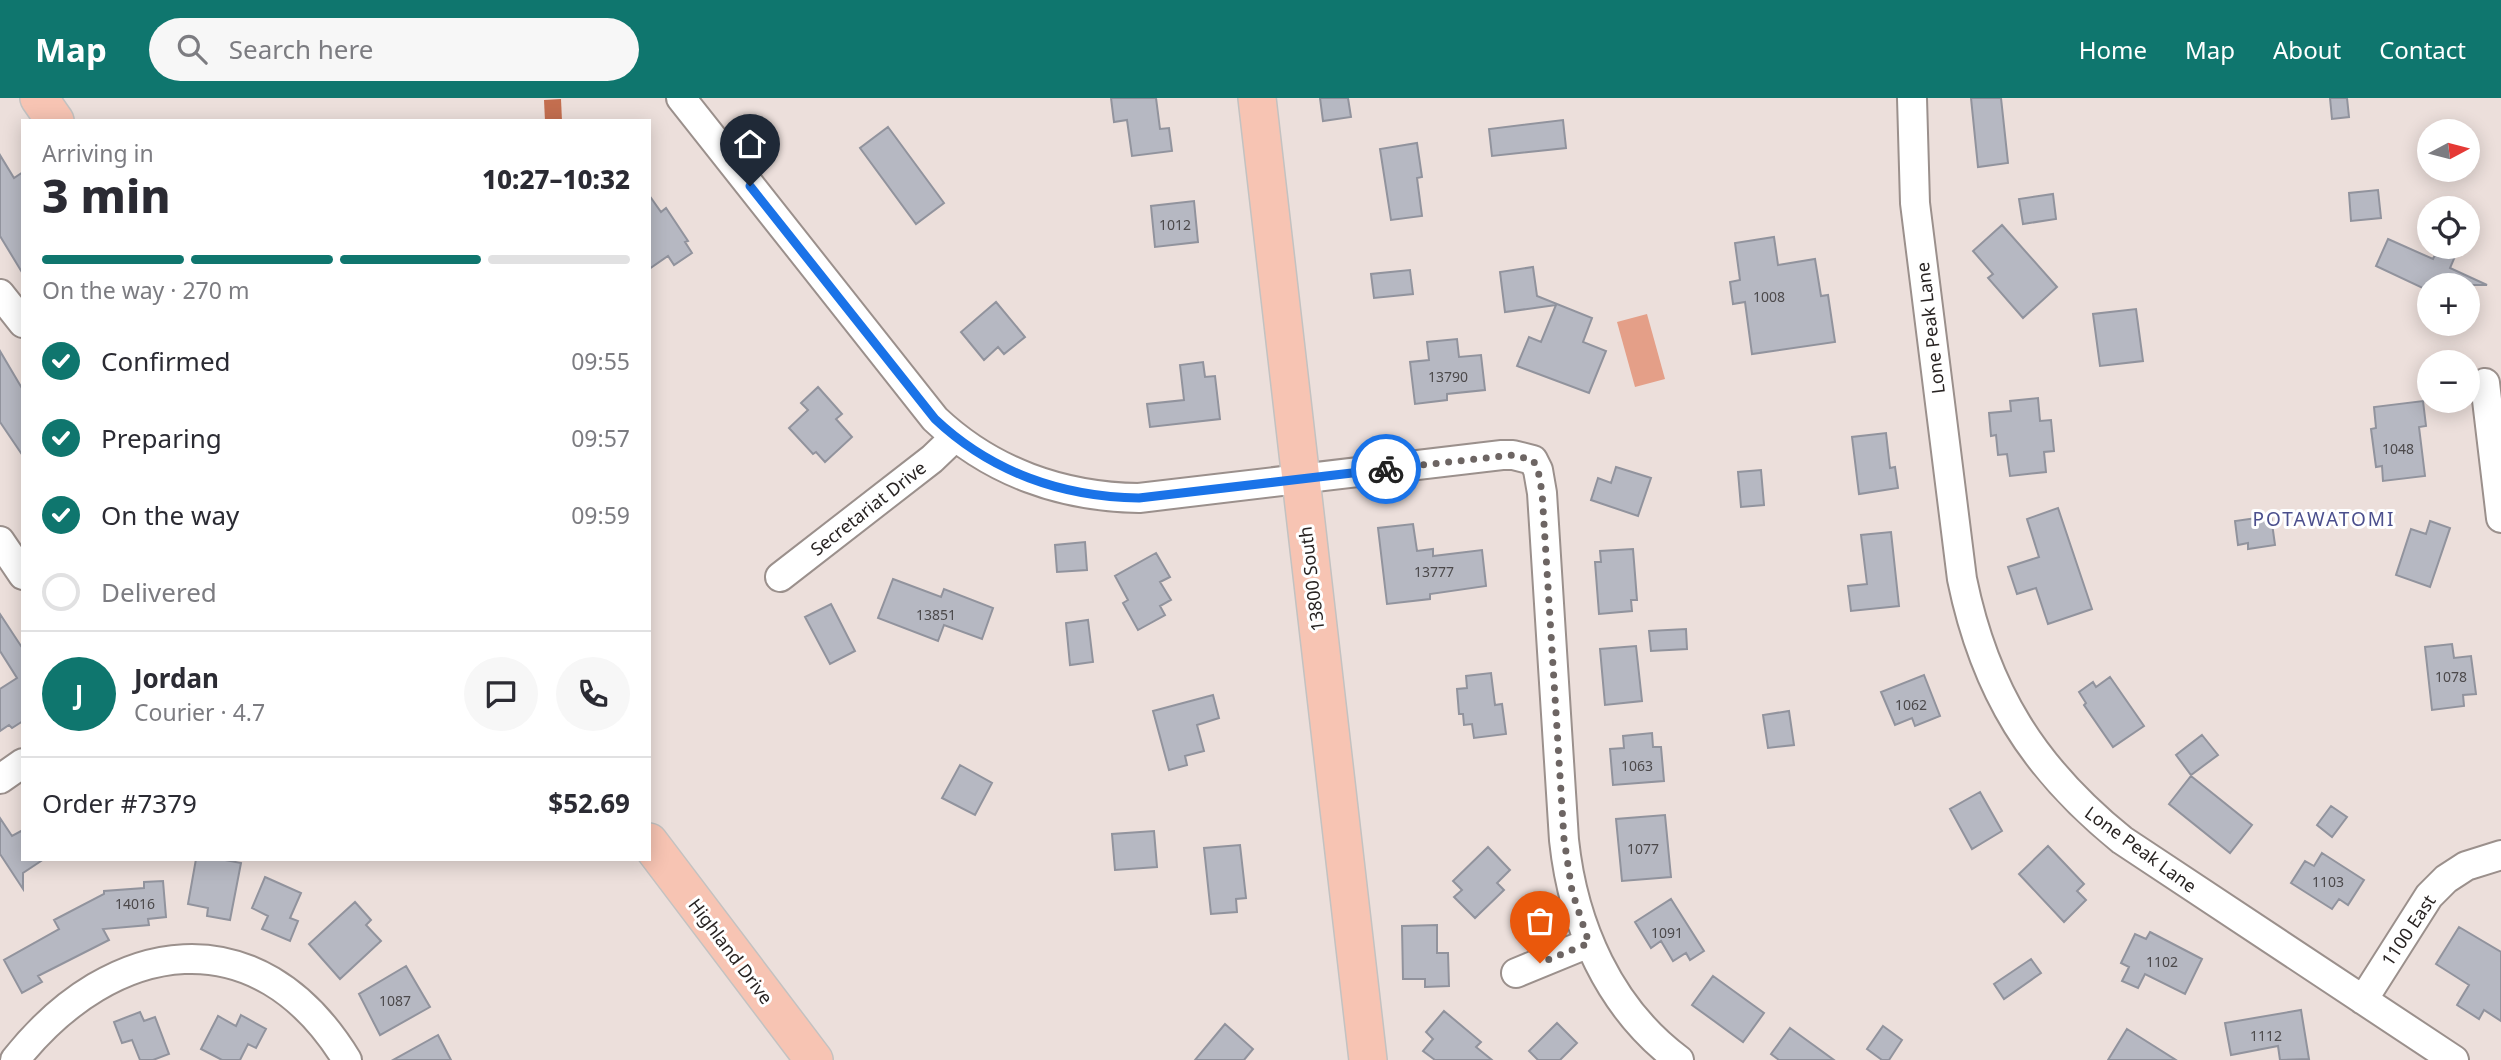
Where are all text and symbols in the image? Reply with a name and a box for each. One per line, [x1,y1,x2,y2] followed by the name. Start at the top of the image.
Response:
[149,18,639,81] search box
[35,27,107,72] text: Map
[173,30,211,68] icon: search
[229,31,373,67] text: Search here
[2079,33,2147,66] text: Home
[2185,33,2235,66] text: Map
[2273,33,2341,66] text: About
[2379,33,2466,66] text: Contact
[720,114,780,186] pin
[2417,119,2480,182] north arrow
[2417,119,2480,413] map controls
[731,125,769,163] icon: home
[42,137,154,169] text: Arriving in
[482,161,630,197] text: 10:27–10:32
[42,164,171,226] text: 3 min
[2417,196,2480,259] button: locate
[1159,215,1191,234] house number: 1012
[1910,261,1950,395] street label: Lone Peak Lane
[2417,273,2480,336] button: +
[42,274,249,306] text: On the way · 270 m
[1753,287,1785,306] house number: 1008
[42,342,80,380] icon: check
[101,343,231,379] text: Confirmed
[571,345,630,377] text: 09:55
[2417,350,2480,413] button: −
[1428,367,1468,386] house number: 13790
[42,419,80,457] icon: check
[101,420,222,456] text: Preparing
[571,422,630,454] text: 09:57
[1351,434,1421,504] courier
[2382,439,2414,458] house number: 1048
[1367,450,1405,488] icon: bike
[805,455,931,561] street label: Secretariat Drive
[42,496,80,534] icon: check
[101,497,239,533] text: On the way
[571,499,630,531] text: 09:59
[2253,506,2395,532] district label: POTAWATOMI
[1293,525,1329,633] street label: 13800 South
[1414,562,1454,581] house number: 13777
[101,574,217,610] text: Delivered
[916,605,956,624] house number: 13851
[464,657,538,731] button: chat
[556,657,630,731] button: phone
[134,660,219,696] text: Jordan
[2435,667,2467,686] house number: 1078
[75,676,83,712] text: J
[1895,695,1927,714] house number: 1062
[134,696,265,728] text: Courier · 4.7
[1621,756,1653,775] house number: 1063
[42,785,197,821] text: Order #7379
[548,785,630,821] text: $52.69
[2080,800,2202,898] street label: Lone Peak Lane
[1627,839,1659,858] house number: 1077
[2312,872,2344,891] house number: 1103
[2375,889,2441,970] street label: 1100 East
[1510,891,1570,963] pin
[683,893,779,1009] street label: Highland Drive
[115,894,155,913] house number: 14016
[1521,902,1559,940] icon: bag
[1651,923,1683,942] house number: 1091
[2146,952,2178,971] house number: 1102
[379,991,411,1010] house number: 1087
[2250,1026,2282,1045] house number: 1112

